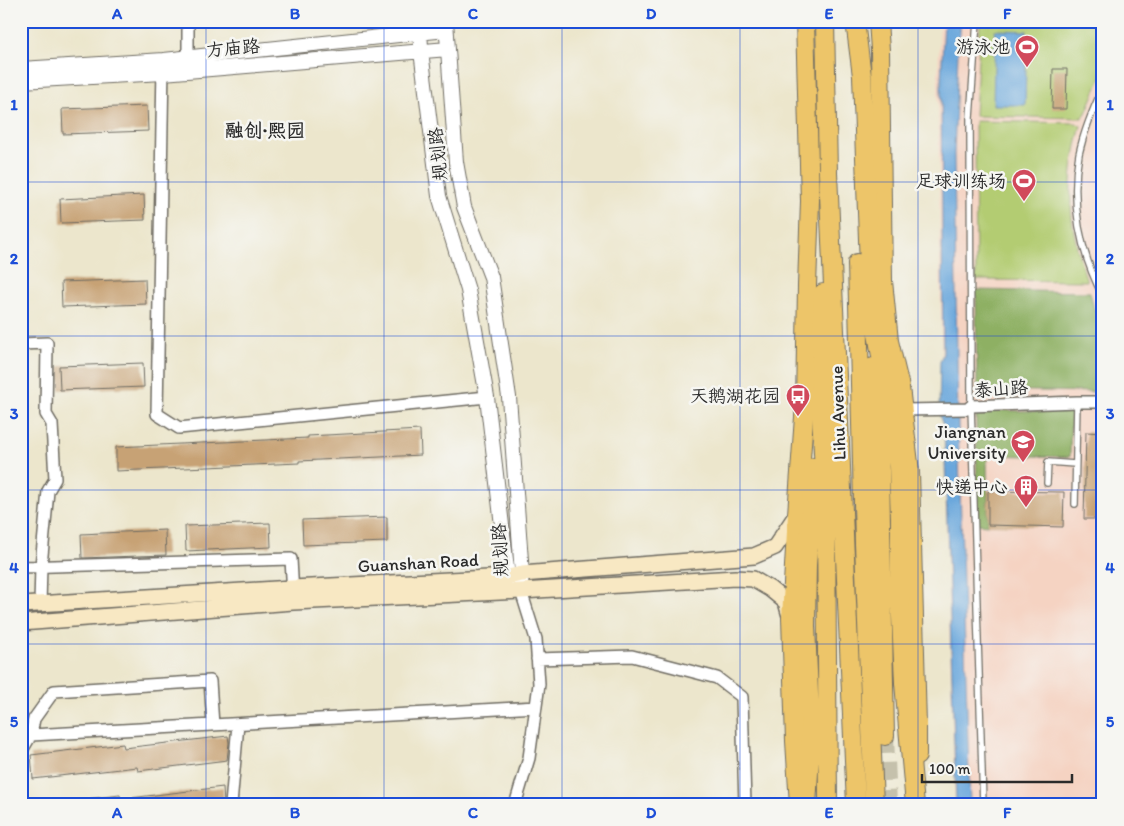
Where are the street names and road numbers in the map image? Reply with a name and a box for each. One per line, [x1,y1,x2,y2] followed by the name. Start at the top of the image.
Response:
[205,35,261,61] street label: 方庙路
[424,126,452,182] street label: 规划路
[825,365,851,461] street label: Lihu Avenue
[973,376,1029,402] street label: 泰山路
[488,522,512,578] street label: 规划路
[357,549,479,577] street label: Guanshan Road

